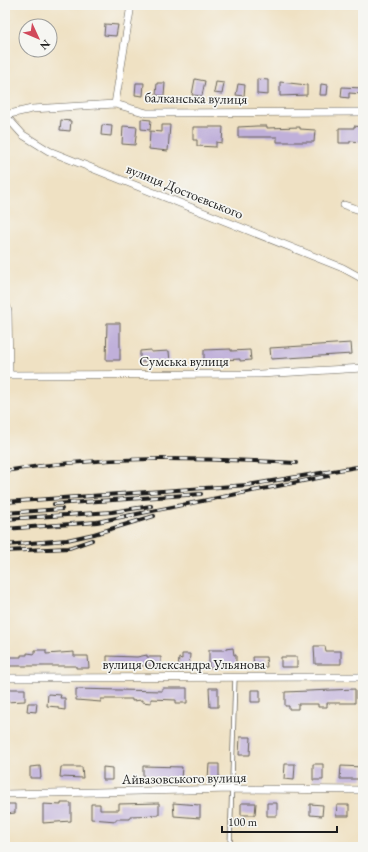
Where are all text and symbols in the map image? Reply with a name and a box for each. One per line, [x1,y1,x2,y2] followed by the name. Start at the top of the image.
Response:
[18,18,58,58] north arrow
[37,37,53,53] text: N
[144,88,248,108] street label: балканська вулиця
[124,159,246,223] street label: вулиця Достоєвського
[139,352,229,370] street label: Сумська вулиця
[103,655,266,673] street label: вулиця Олександра Ульянова
[120,768,247,788] street label: Айвазовського вулиця
[222,808,337,834] scale bar
[228,814,258,830] text: 100 m

